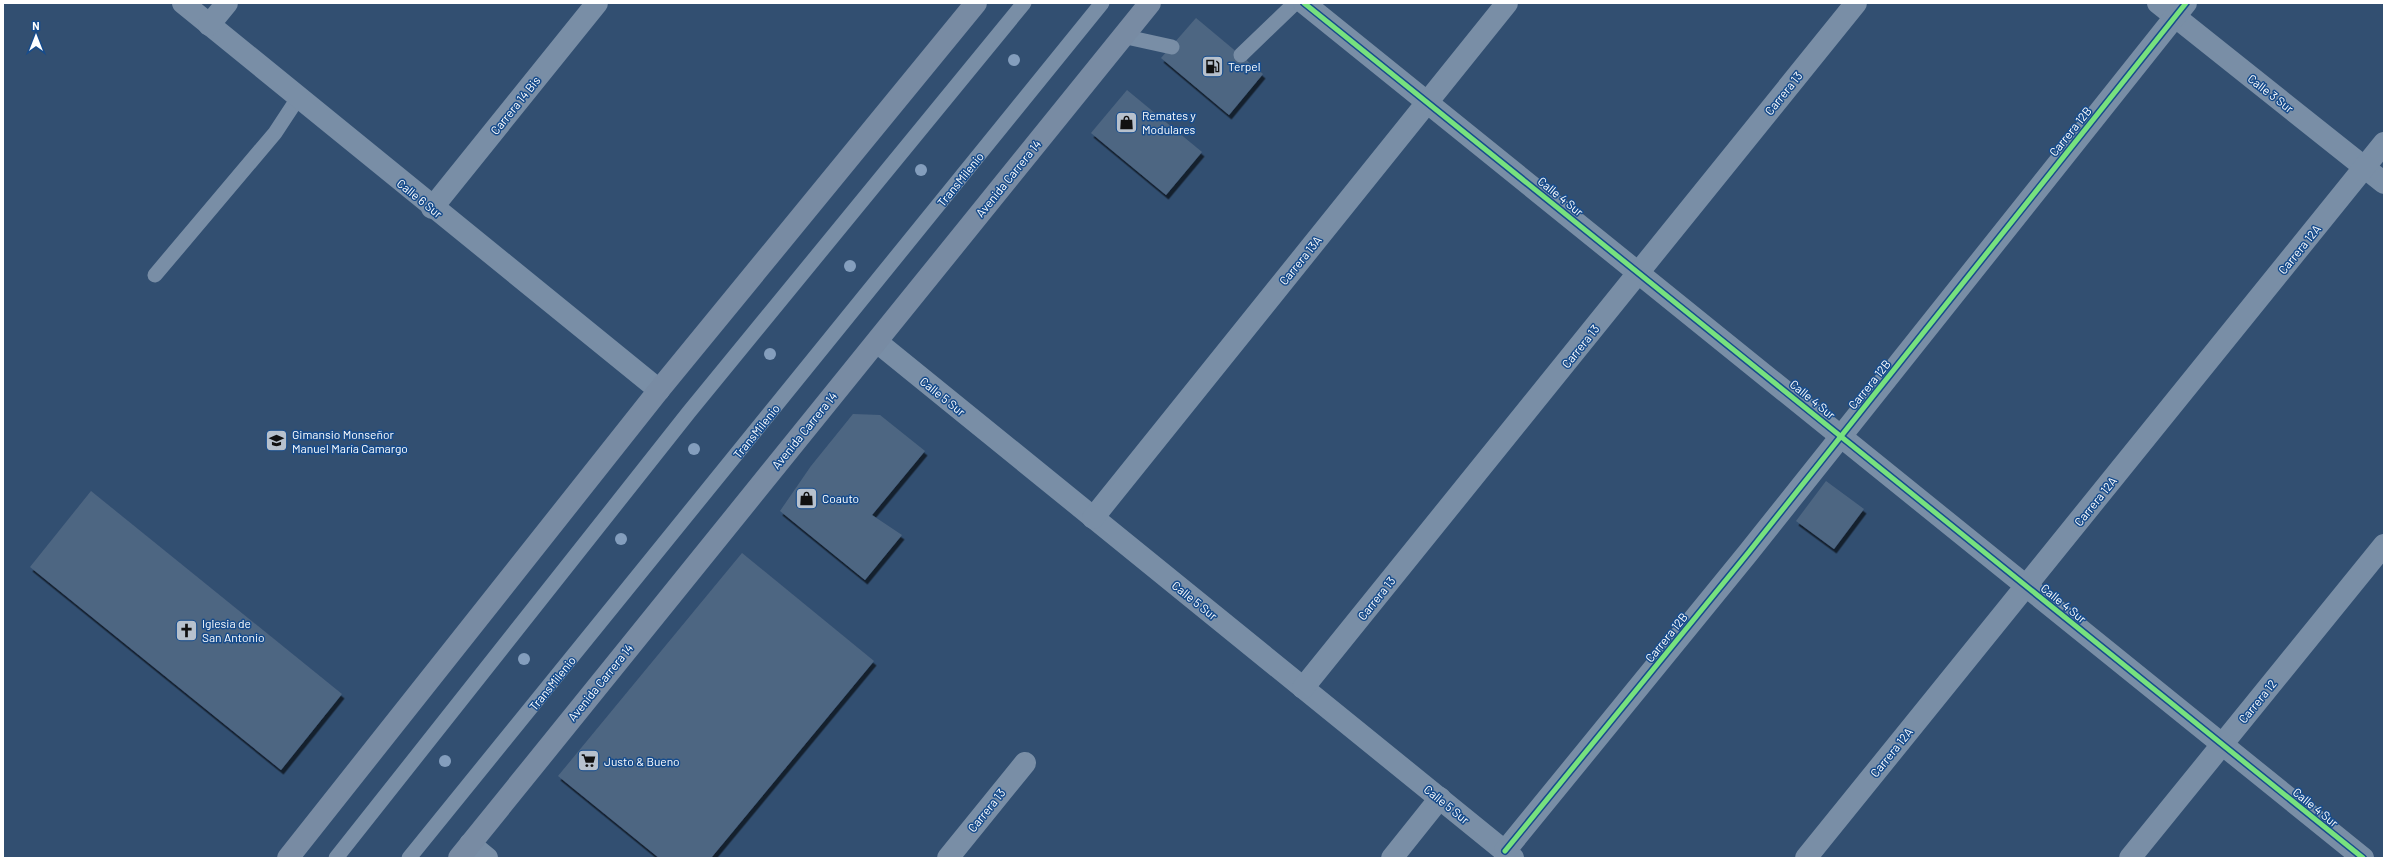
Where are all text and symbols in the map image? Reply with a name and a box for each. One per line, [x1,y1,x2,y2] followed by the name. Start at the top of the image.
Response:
[16,16,56,56] north arrow
[32,19,40,32] text: N
[1199,53,1225,79] fuel station icon: Terpel
[1228,59,1260,73] place label: Terpel
[1761,69,1805,117] street label: Carrera 13
[2245,71,2297,116] street label: Calle 3 Sur
[487,73,543,137] street label: Carrera 14 Bis
[2046,103,2094,159] street label: Carrera 12B
[1142,108,1196,136] place label: Remates y Modulares
[1113,109,1139,135] shop icon: Remates y Modulares
[972,136,1044,220] street label: Avenida Carrera 14
[934,149,986,209] street label: TransMilenio
[1535,173,1587,219] street label: Calle 4 Sur
[395,176,446,221] street label: Calle 6 Sur
[2275,222,2323,276] street label: Carrera 12A
[1276,233,1324,287] street label: Carrera 13A
[1558,322,1602,370] street label: Carrera 13
[1845,356,1893,412] street label: Carrera 12B
[918,374,969,419] street label: Calle 5 Sur
[1787,376,1839,422] street label: Calle 4 Sur
[768,388,840,472] street label: Avenida Carrera 14
[730,401,782,461] street label: TransMilenio
[292,427,408,455] place label: Gimansio Monseñor Manuel María Camargo
[264,428,290,454] school or university icon: Gimansio Monseñor Manuel María Camargo
[2071,474,2119,528] street label: Carrera 12A
[794,485,820,511] shop icon: Coauto
[822,491,859,505] place label: Coauto
[1354,574,1398,622] street label: Carrera 13
[1170,578,1221,623] street label: Calle 5 Sur
[2038,580,2090,626] street label: Calle 4 Sur
[1642,609,1690,665] street label: Carrera 12B
[202,616,265,644] place label: Iglesia de San Antonio
[173,617,199,643] church icon: Iglesia de San Antonio
[564,640,636,724] street label: Avenida Carrera 14
[526,653,578,713] street label: TransMilenio
[2235,676,2279,726] street label: Carrera 12
[1867,725,1915,779] street label: Carrera 12A
[576,748,602,774] supermarket icon: Justo & Bueno
[604,754,680,768] place label: Justo & Bueno
[1422,782,1473,827] street label: Calle 5 Sur
[2290,784,2342,830] street label: Calle 4 Sur
[964,786,1008,834] street label: Carrera 13

